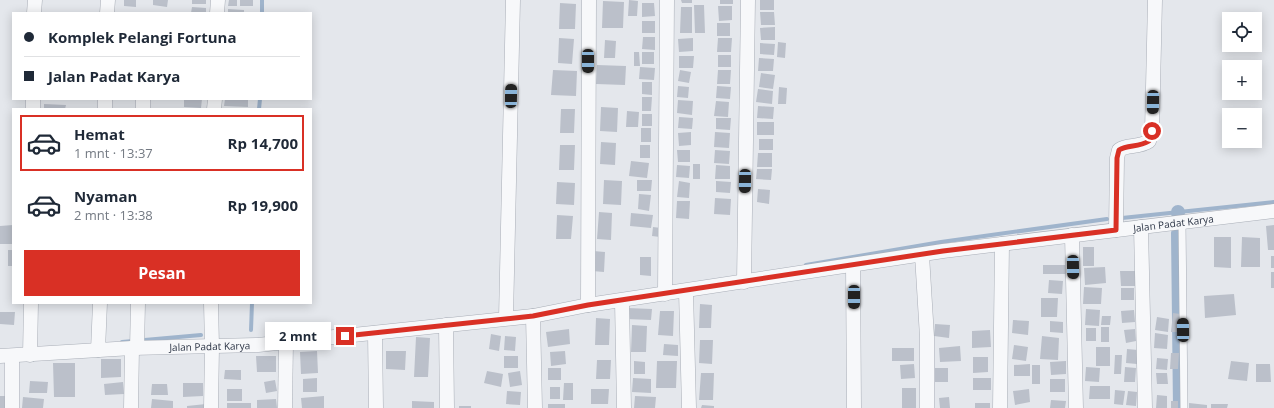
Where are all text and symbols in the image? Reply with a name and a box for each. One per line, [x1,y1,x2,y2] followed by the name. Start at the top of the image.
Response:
[1222,12,1262,148] map controls
[1222,12,1262,52] button: locate
[48,27,236,47] text: Komplek Pelangi Fortuna
[582,49,594,73] car
[1222,60,1262,100] button: +
[48,66,180,86] text: Jalan Padat Karya
[505,84,517,108] car
[1147,90,1159,114] car
[1222,108,1262,148] button: −
[1143,122,1161,140] route start
[74,124,125,144] text: Hemat
[26,125,62,161] icon: car
[228,133,298,153] text: Rp 14,700
[74,144,153,162] text: 1 mnt · 13:37
[739,169,751,193] car
[74,186,137,206] text: Nyaman
[26,187,62,223] icon: car
[228,195,298,215] text: Rp 19,900
[74,206,153,224] text: 2 mnt · 13:38
[1131,211,1214,235] street label: Jalan Padat Karya
[24,250,300,296] button: Pesan
[1067,255,1079,279] car
[848,285,860,309] car
[1177,318,1189,342] car
[265,322,331,350] callout: 2 mnt
[279,327,317,345] text: 2 mnt
[336,327,354,345] route end
[168,338,250,354] street label: Jalan Padat Karya

